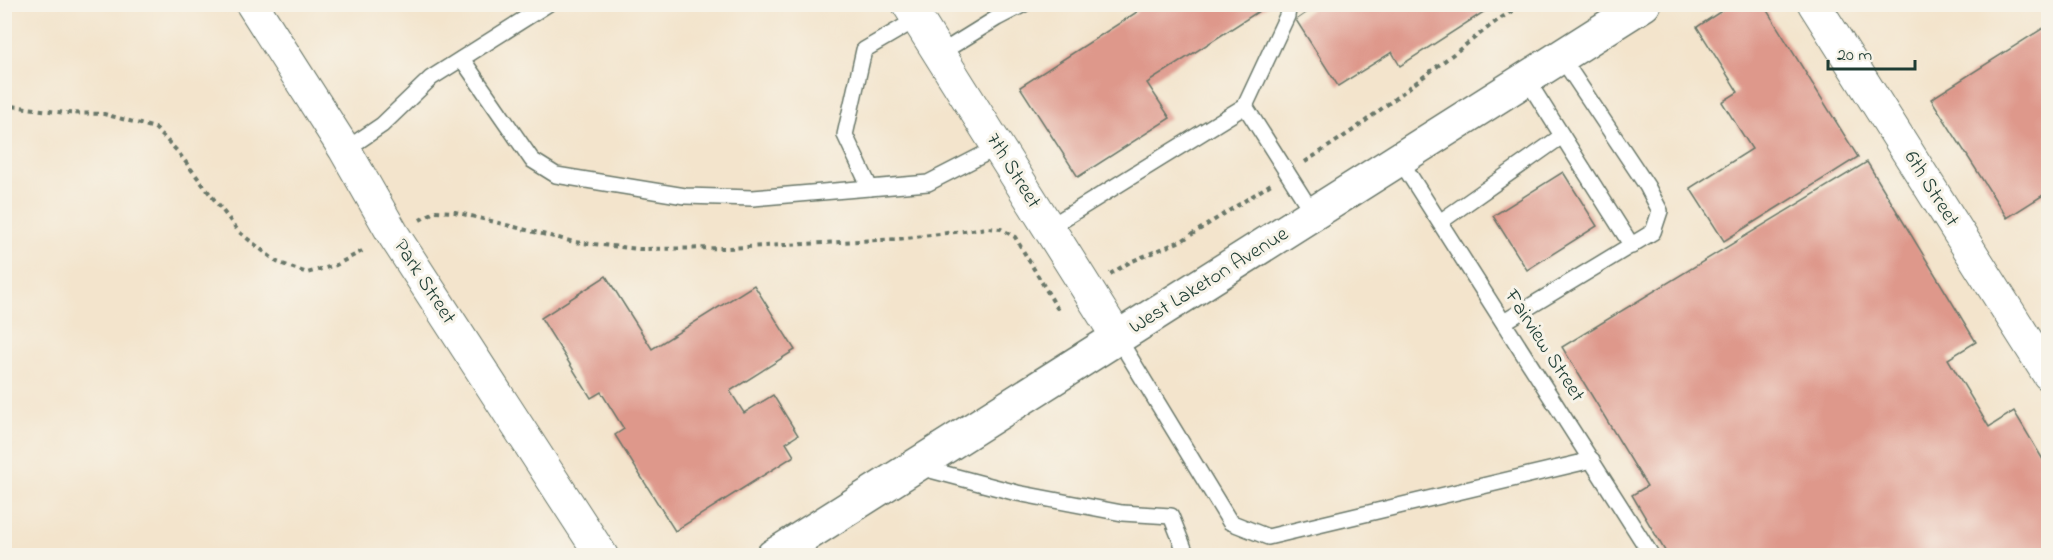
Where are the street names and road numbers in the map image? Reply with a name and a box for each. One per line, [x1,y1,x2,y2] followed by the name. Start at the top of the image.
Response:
[978,127,1048,215] street label: 7th Street
[1896,145,1966,233] street label: 6th Street
[1124,220,1295,342] street label: West Laketon Avenue
[385,234,463,330] street label: Park Street
[1496,283,1592,408] street label: Fairview Street

